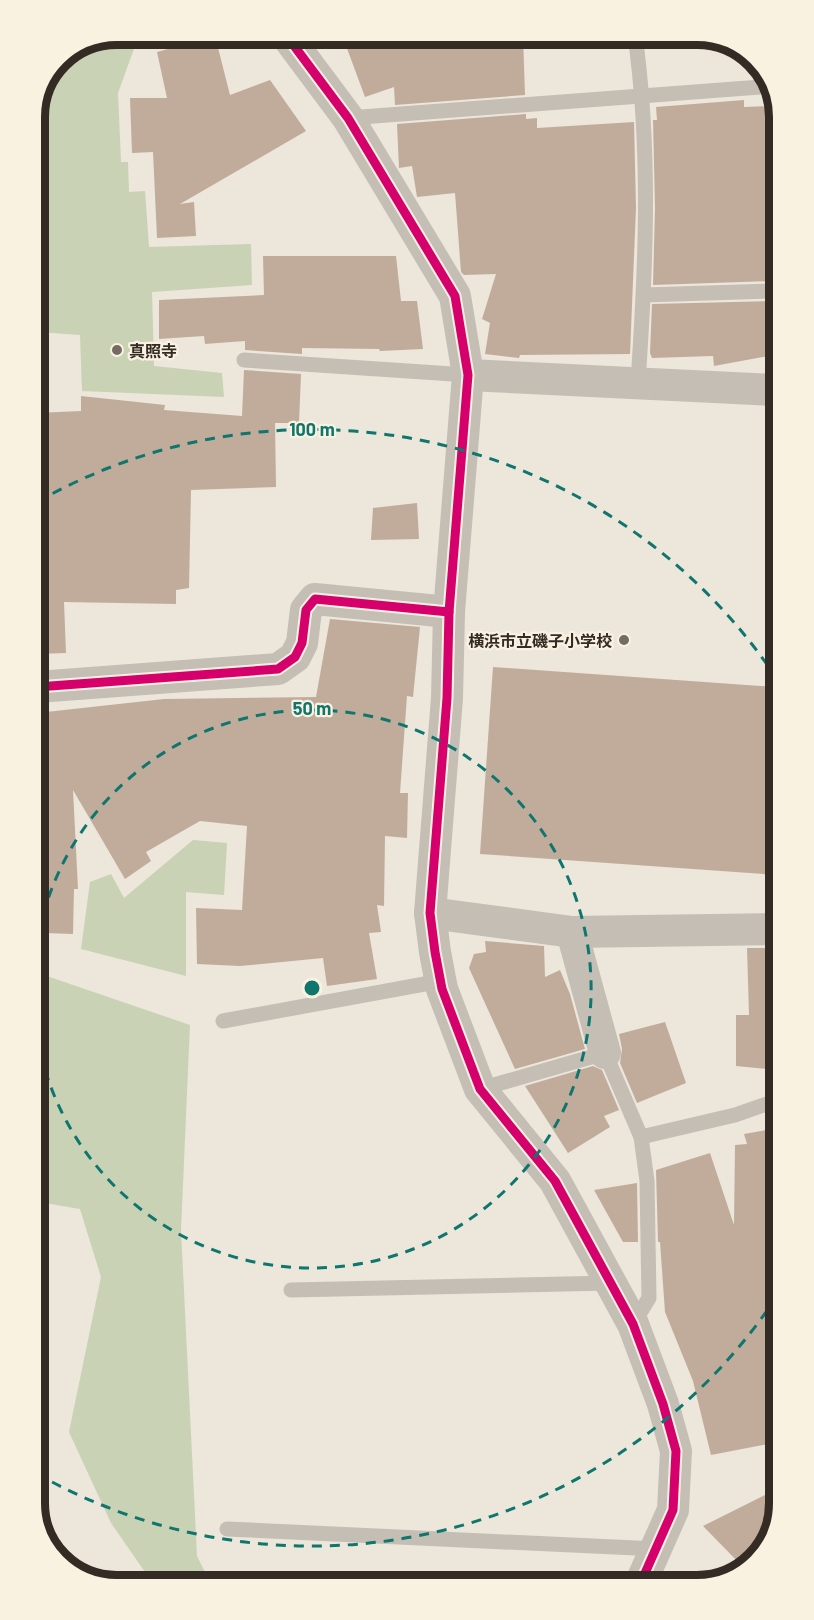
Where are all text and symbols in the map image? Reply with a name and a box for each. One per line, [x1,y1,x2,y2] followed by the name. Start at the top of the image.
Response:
[129,341,177,360] place label: 真照寺
[110,343,124,357] marker: 真照寺
[289,418,335,440] text: 100 m
[468,631,612,650] place label: 横浜市立磯子小学校
[617,633,631,647] marker: 横浜市立磯子小学校
[293,697,331,719] text: 50 m
[302,978,322,998] centre of rings

